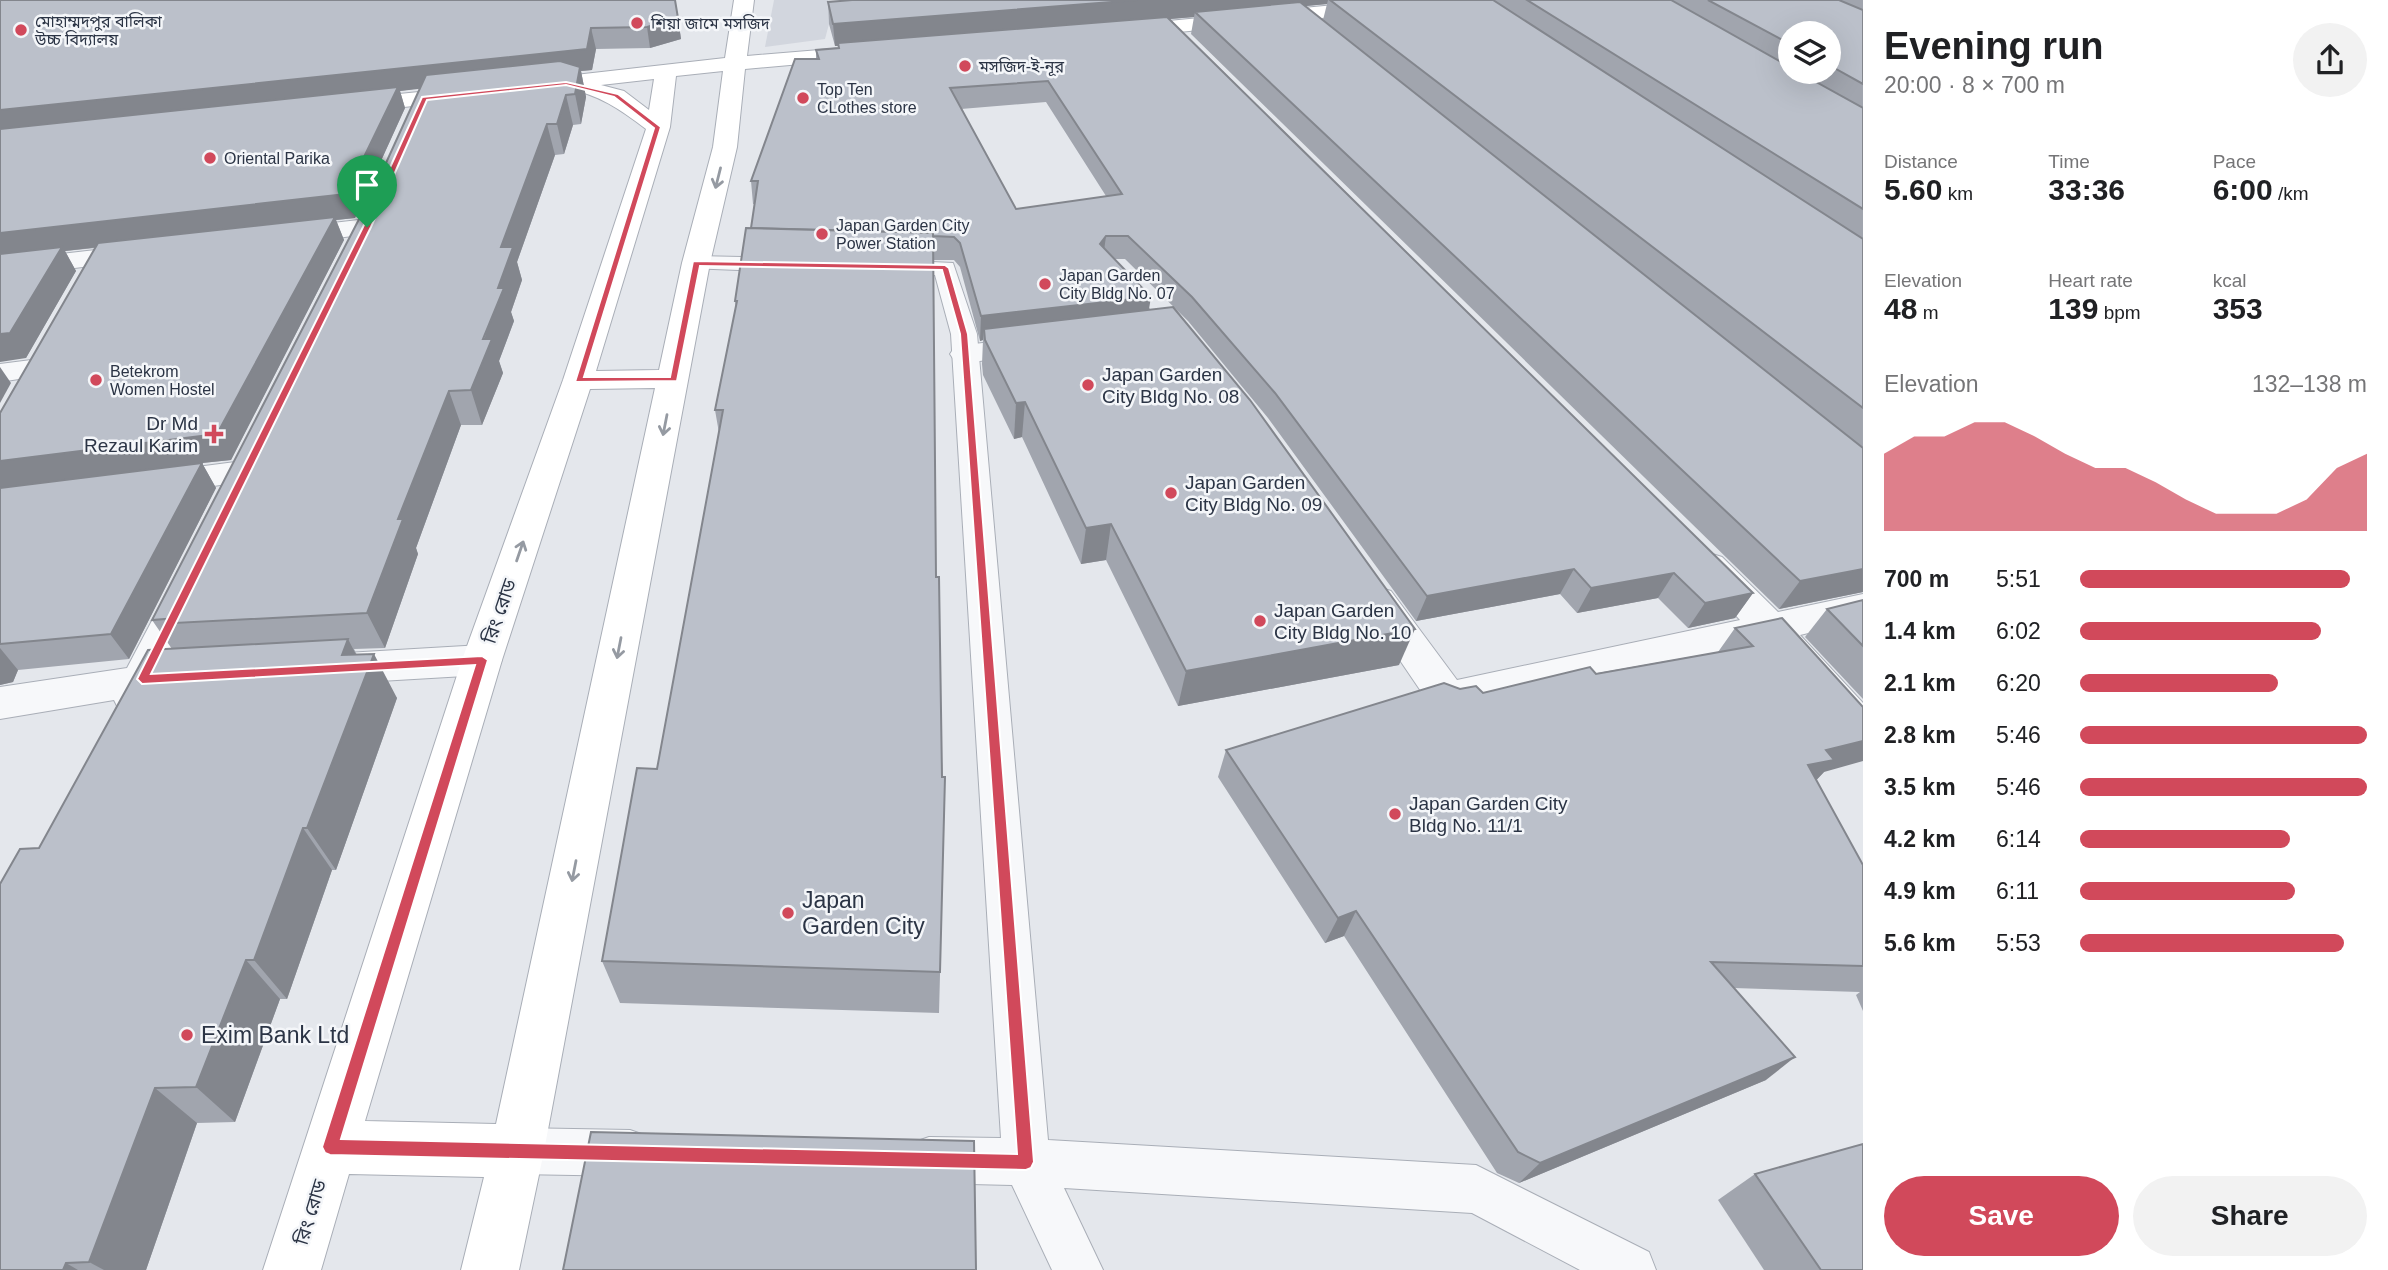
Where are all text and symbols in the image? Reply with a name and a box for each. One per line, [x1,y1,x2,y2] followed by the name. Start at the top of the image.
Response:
[34,12,163,48] place label: মোহাম্মদপুর বালিকা উচ্চ বিদ্যালয়
[650,14,771,32] place label: শিয়া জামে মসজিদ
[629,15,645,31] marker: শিয়া জামে মসজিদ
[1778,21,1841,84] map controls
[1778,21,1841,84] button: layers
[13,22,29,38] marker: মোহাম্মদপুর বালিকা উচ্চ বিদ্যালয়
[2293,23,2367,97] button: share
[1884,25,2104,67] text: Evening run
[978,57,1064,76] place label: মসজিদ-ই-নূর
[957,58,973,74] marker: মসজিদ-ই-নূর
[1884,72,2065,98] text: 20:00 · 8 × 700 m
[817,81,917,116] place label: Top Ten CLothes store
[795,90,811,106] marker: Top Ten CLothes store
[202,150,218,166] marker: Oriental Parika
[224,150,330,167] place label: Oriental Parika
[1884,151,1958,172] text: Distance
[2048,151,2090,172] text: Time
[2213,151,2256,172] text: Pace
[337,155,397,227] pin
[348,166,386,204] icon: arrive
[710,167,723,189] one-way arrow
[1884,173,1942,206] text: 5.60
[2048,173,2125,206] text: 33:36
[2213,173,2273,206] text: 6:00
[1942,183,1973,204] text: km
[2273,183,2309,204] text: /km
[836,217,969,252] place label: Japan Garden City Power Station
[814,226,830,242] marker: Japan Garden City Power Station
[1059,267,1175,302] place label: Japan Garden City Bldg No. 07
[1884,270,1962,291] text: Elevation
[2048,270,2133,291] text: Heart rate
[2213,270,2246,291] text: kcal
[1037,276,1053,292] marker: Japan Garden City Bldg No. 07
[1884,292,1917,325] text: 48
[2048,292,2098,325] text: 139
[2213,292,2263,325] text: 353
[1917,302,1938,323] text: m
[2098,302,2141,323] text: bpm
[110,363,215,398] place label: Betekrom Women Hostel
[1102,364,1239,407] place label: Japan Garden City Bldg No. 08
[1884,371,1979,397] text: Elevation
[2252,371,2367,397] text: 132–138 m
[88,372,104,388] marker: Betekrom Women Hostel
[1080,377,1096,393] marker: Japan Garden City Bldg No. 08
[84,413,198,456] place label: Dr Md Rezaul Karim
[657,413,671,436] one-way arrow
[204,424,224,444] marker: Dr Md Rezaul Karim
[1185,472,1322,515] place label: Japan Garden City Bldg No. 09
[1163,485,1179,501] marker: Japan Garden City Bldg No. 09
[515,540,527,562] one-way arrow
[1884,566,1949,592] text: 700 m
[1996,566,2041,592] text: 5:51
[477,575,520,647] street label: রিং রোড
[1274,600,1411,643] place label: Japan Garden City Bldg No. 10
[1252,613,1268,629] marker: Japan Garden City Bldg No. 10
[1884,618,1956,644] text: 1.4 km
[1996,618,2041,644] text: 6:02
[612,636,626,659] one-way arrow
[1884,670,1956,696] text: 2.1 km
[1996,670,2041,696] text: 6:20
[1884,722,1956,748] text: 2.8 km
[1996,722,2041,748] text: 5:46
[1884,774,1956,800] text: 3.5 km
[1996,774,2041,800] text: 5:46
[1409,793,1568,836] place label: Japan Garden City Bldg No. 11/1
[1387,806,1403,822] marker: Japan Garden City Bldg No. 11/1
[1884,826,1956,852] text: 4.2 km
[1996,826,2041,852] text: 6:14
[567,859,580,882] one-way arrow
[1884,878,1956,904] text: 4.9 km
[1996,878,2039,904] text: 6:11
[802,887,925,939] place label: Japan Garden City
[780,905,796,921] marker: Japan Garden City
[1884,930,1956,956] text: 5.6 km
[1996,930,2041,956] text: 5:53
[201,1022,349,1048] place label: Exim Bank Ltd
[179,1027,195,1043] marker: Exim Bank Ltd
[289,1176,330,1248] street label: রিং রোড
[1884,1176,2119,1256] button: Save
[2133,1176,2367,1256] button: Share

